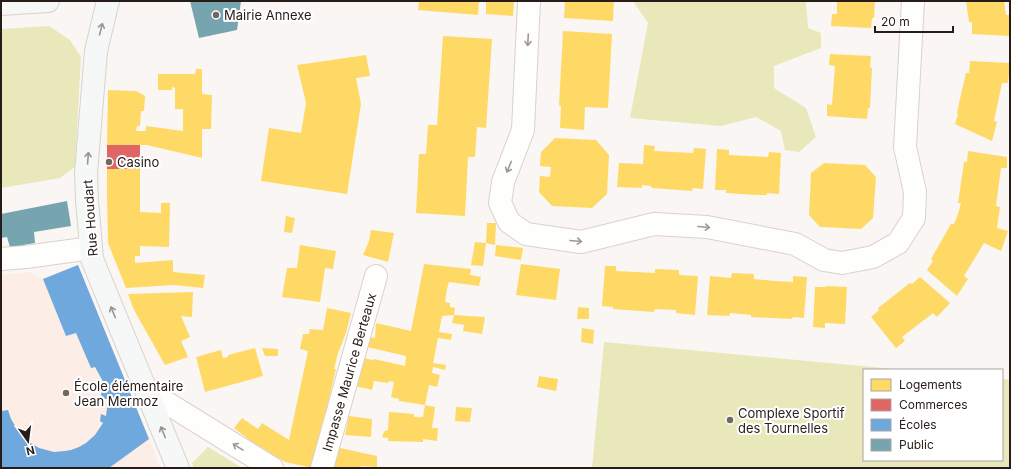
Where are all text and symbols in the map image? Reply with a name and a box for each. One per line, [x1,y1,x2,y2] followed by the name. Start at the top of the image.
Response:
[224,7,312,23] place label: Mairie Annexe
[875,8,953,34] scale bar
[211,10,221,20] marker: Mairie Annexe
[881,14,910,29] text: 20 m
[98,23,105,36] one-way arrow
[524,33,531,46] one-way arrow
[84,152,91,165] one-way arrow
[117,154,159,170] place label: Casino
[104,157,114,167] marker: Casino
[504,161,512,173] one-way arrow
[79,179,101,257] street label: Rue Houdart
[697,223,710,230] one-way arrow
[569,238,582,245] one-way arrow
[319,291,379,453] street label: Impasse Maurice Berteaux
[109,306,117,318] one-way arrow
[863,369,1003,461] legend
[899,377,962,392] text: Logements
[74,378,183,409] place label: École élémentaire Jean Mermoz
[61,388,71,398] marker: École élémentaire Jean Mermoz
[899,397,967,412] text: Commerces
[738,405,845,436] place label: Complexe Sportif des Tournelles
[725,415,735,425] marker: Complexe Sportif des Tournelles
[899,417,937,432] text: Écoles
[8,421,48,461] north arrow
[158,426,166,438] one-way arrow
[899,437,934,452] text: Public
[25,443,36,459] text: N
[232,443,244,451] one-way arrow

